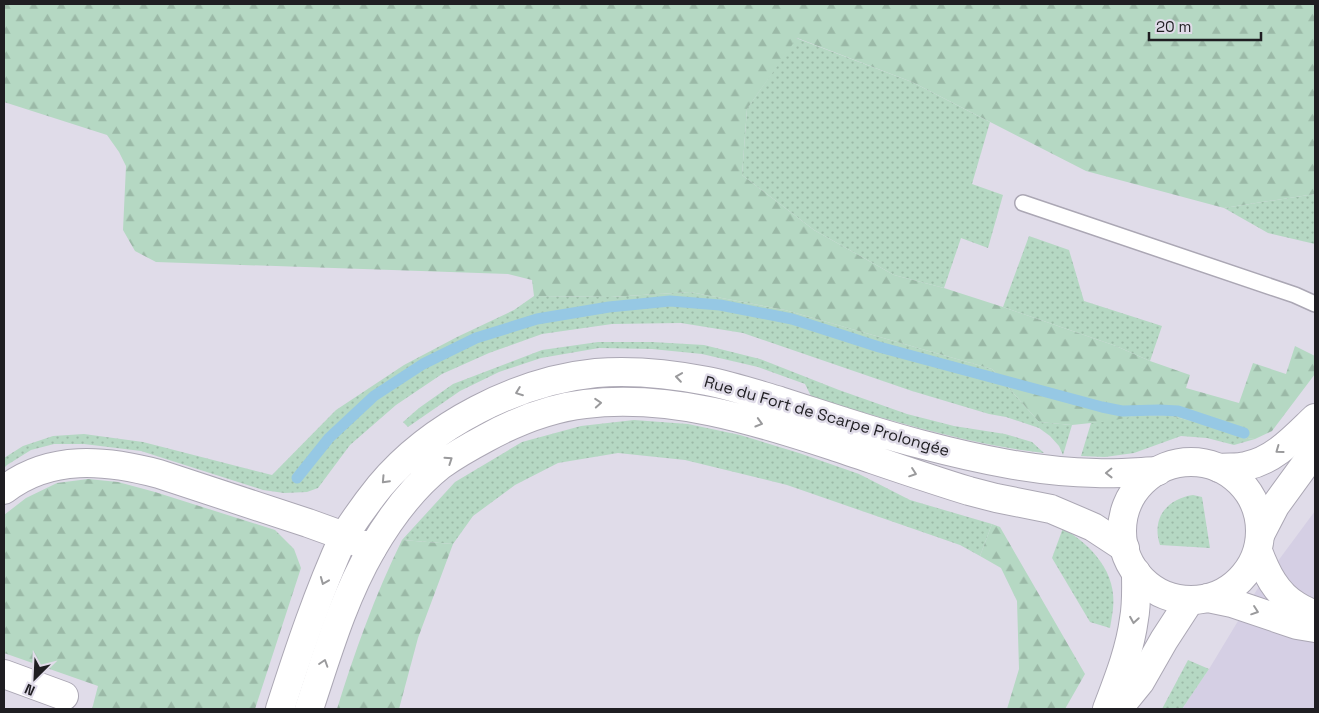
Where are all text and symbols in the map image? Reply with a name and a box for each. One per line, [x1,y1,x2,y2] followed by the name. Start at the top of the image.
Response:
[1149,10,1262,42] scale bar
[1156,17,1191,36] text: 20 m
[702,371,952,461] street label: Rue du Fort de Scarpe Prolongée
[675,372,683,383] one-way arrow
[515,386,524,396] one-way arrow
[595,398,603,409] one-way arrow
[754,418,762,428] one-way arrow
[1276,445,1285,453] one-way arrow
[443,457,452,466] one-way arrow
[909,468,917,478] one-way arrow
[1105,468,1113,478] one-way arrow
[382,475,391,484] one-way arrow
[320,576,330,585] one-way arrow
[1250,605,1259,615] one-way arrow
[1129,616,1139,625] one-way arrow
[10,653,60,703] north arrow
[318,659,328,668] one-way arrow
[22,680,38,700] text: N

